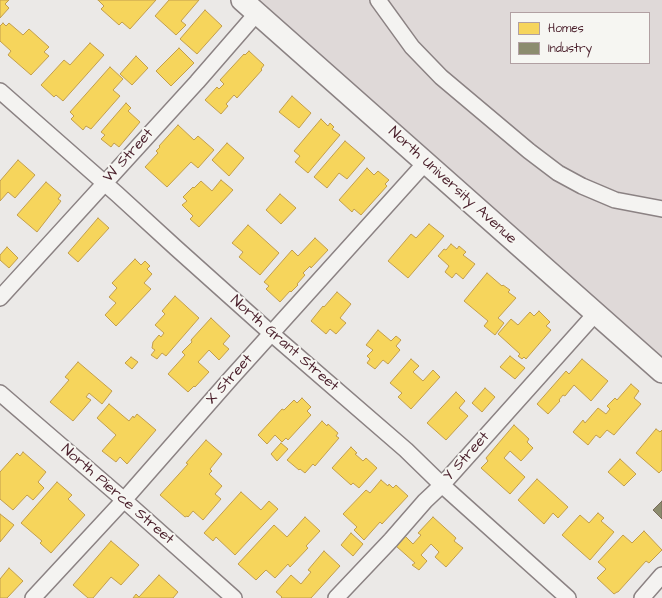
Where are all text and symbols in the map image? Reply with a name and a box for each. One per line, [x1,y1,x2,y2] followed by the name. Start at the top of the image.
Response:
[510,12,650,64] legend
[548,20,584,37] text: Homes
[548,40,592,57] text: Industry
[384,124,520,248] street label: North University Avenue
[100,125,158,187] street label: W Street
[226,292,342,396] street label: North Grant Street
[203,351,257,409] street label: X Street
[440,429,494,485] street label: Y Street
[57,441,177,549] street label: North Pierce Street

